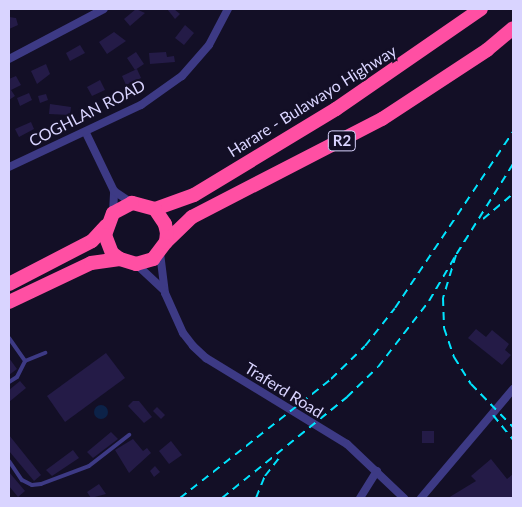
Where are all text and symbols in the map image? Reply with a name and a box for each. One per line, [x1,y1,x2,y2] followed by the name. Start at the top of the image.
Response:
[224,41,400,161] street label: Harare - Bulawayo Highway
[26,75,148,151] street label: COGHLAN ROAD
[327,128,357,154] road number: R2
[241,358,327,422] street label: Traferd Road

